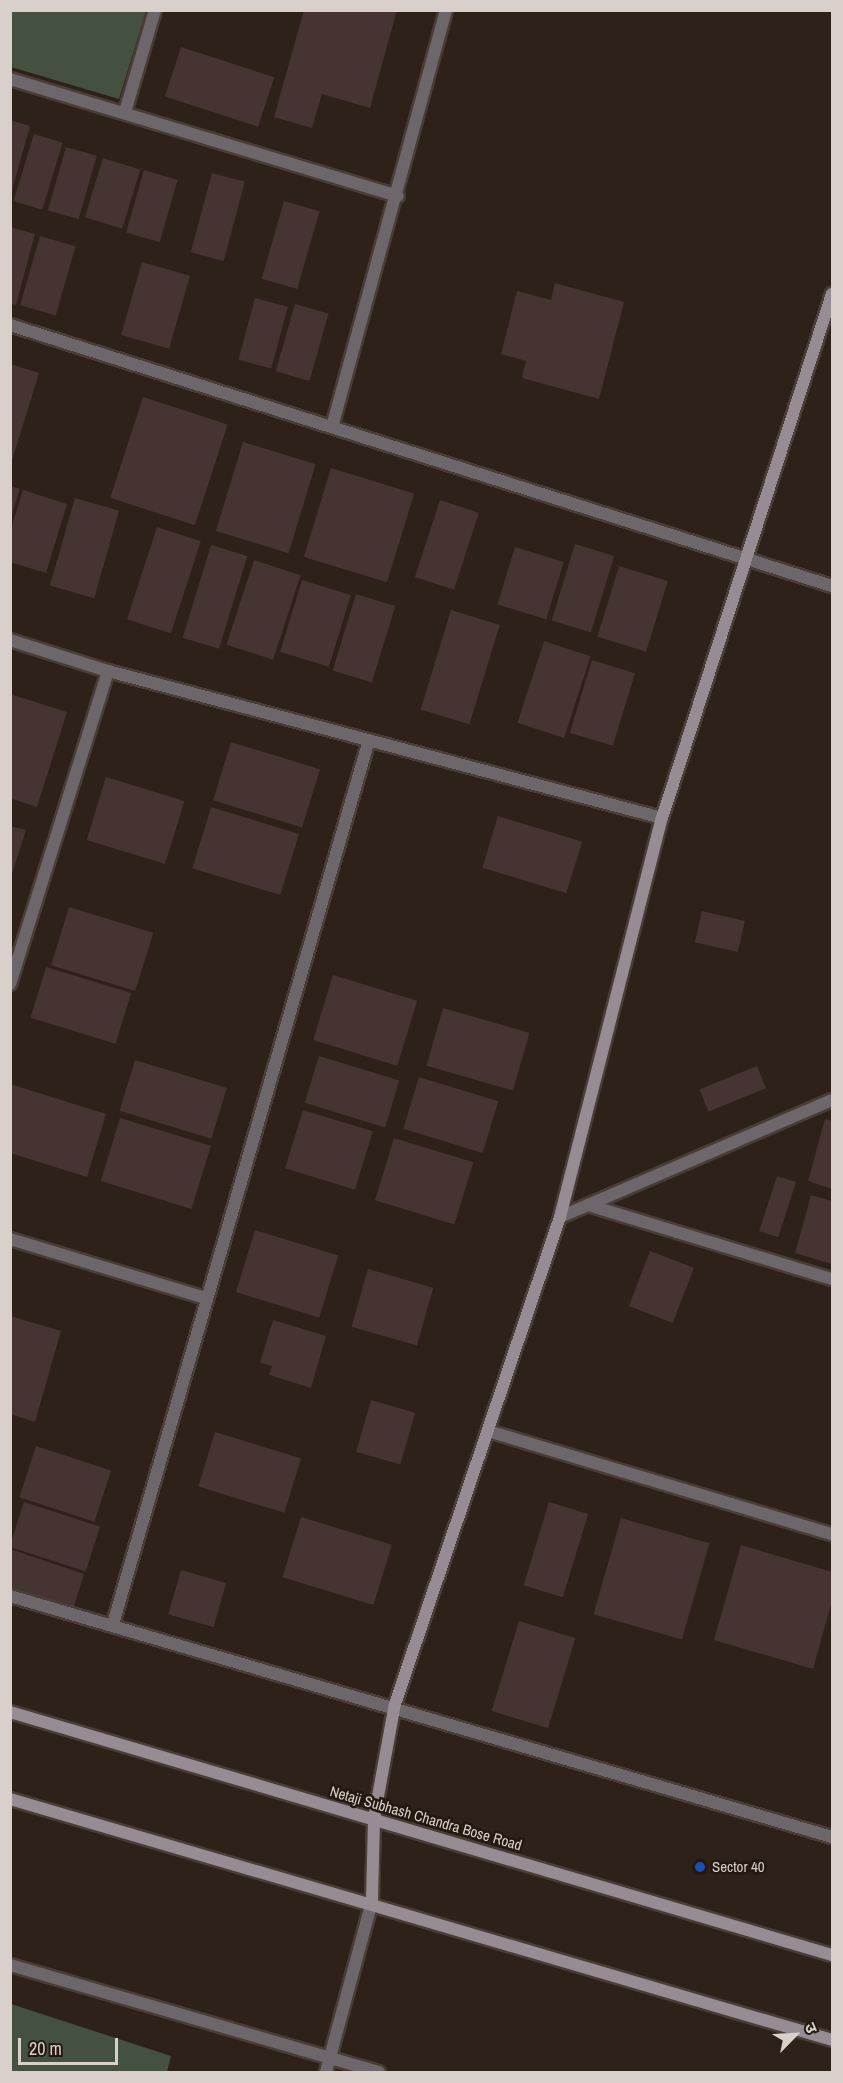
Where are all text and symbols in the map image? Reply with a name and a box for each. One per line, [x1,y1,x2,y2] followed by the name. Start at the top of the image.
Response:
[328,1782,524,1854] street label: Netaji Subhash Chandra Bose Road
[712,1858,765,1876] place label: Sector 40
[693,1860,707,1874] marker: Sector 40
[765,2005,825,2065] north arrow
[799,2019,823,2036] text: उ
[21,2026,122,2064] scale bar
[29,2036,62,2061] text: 20 m

